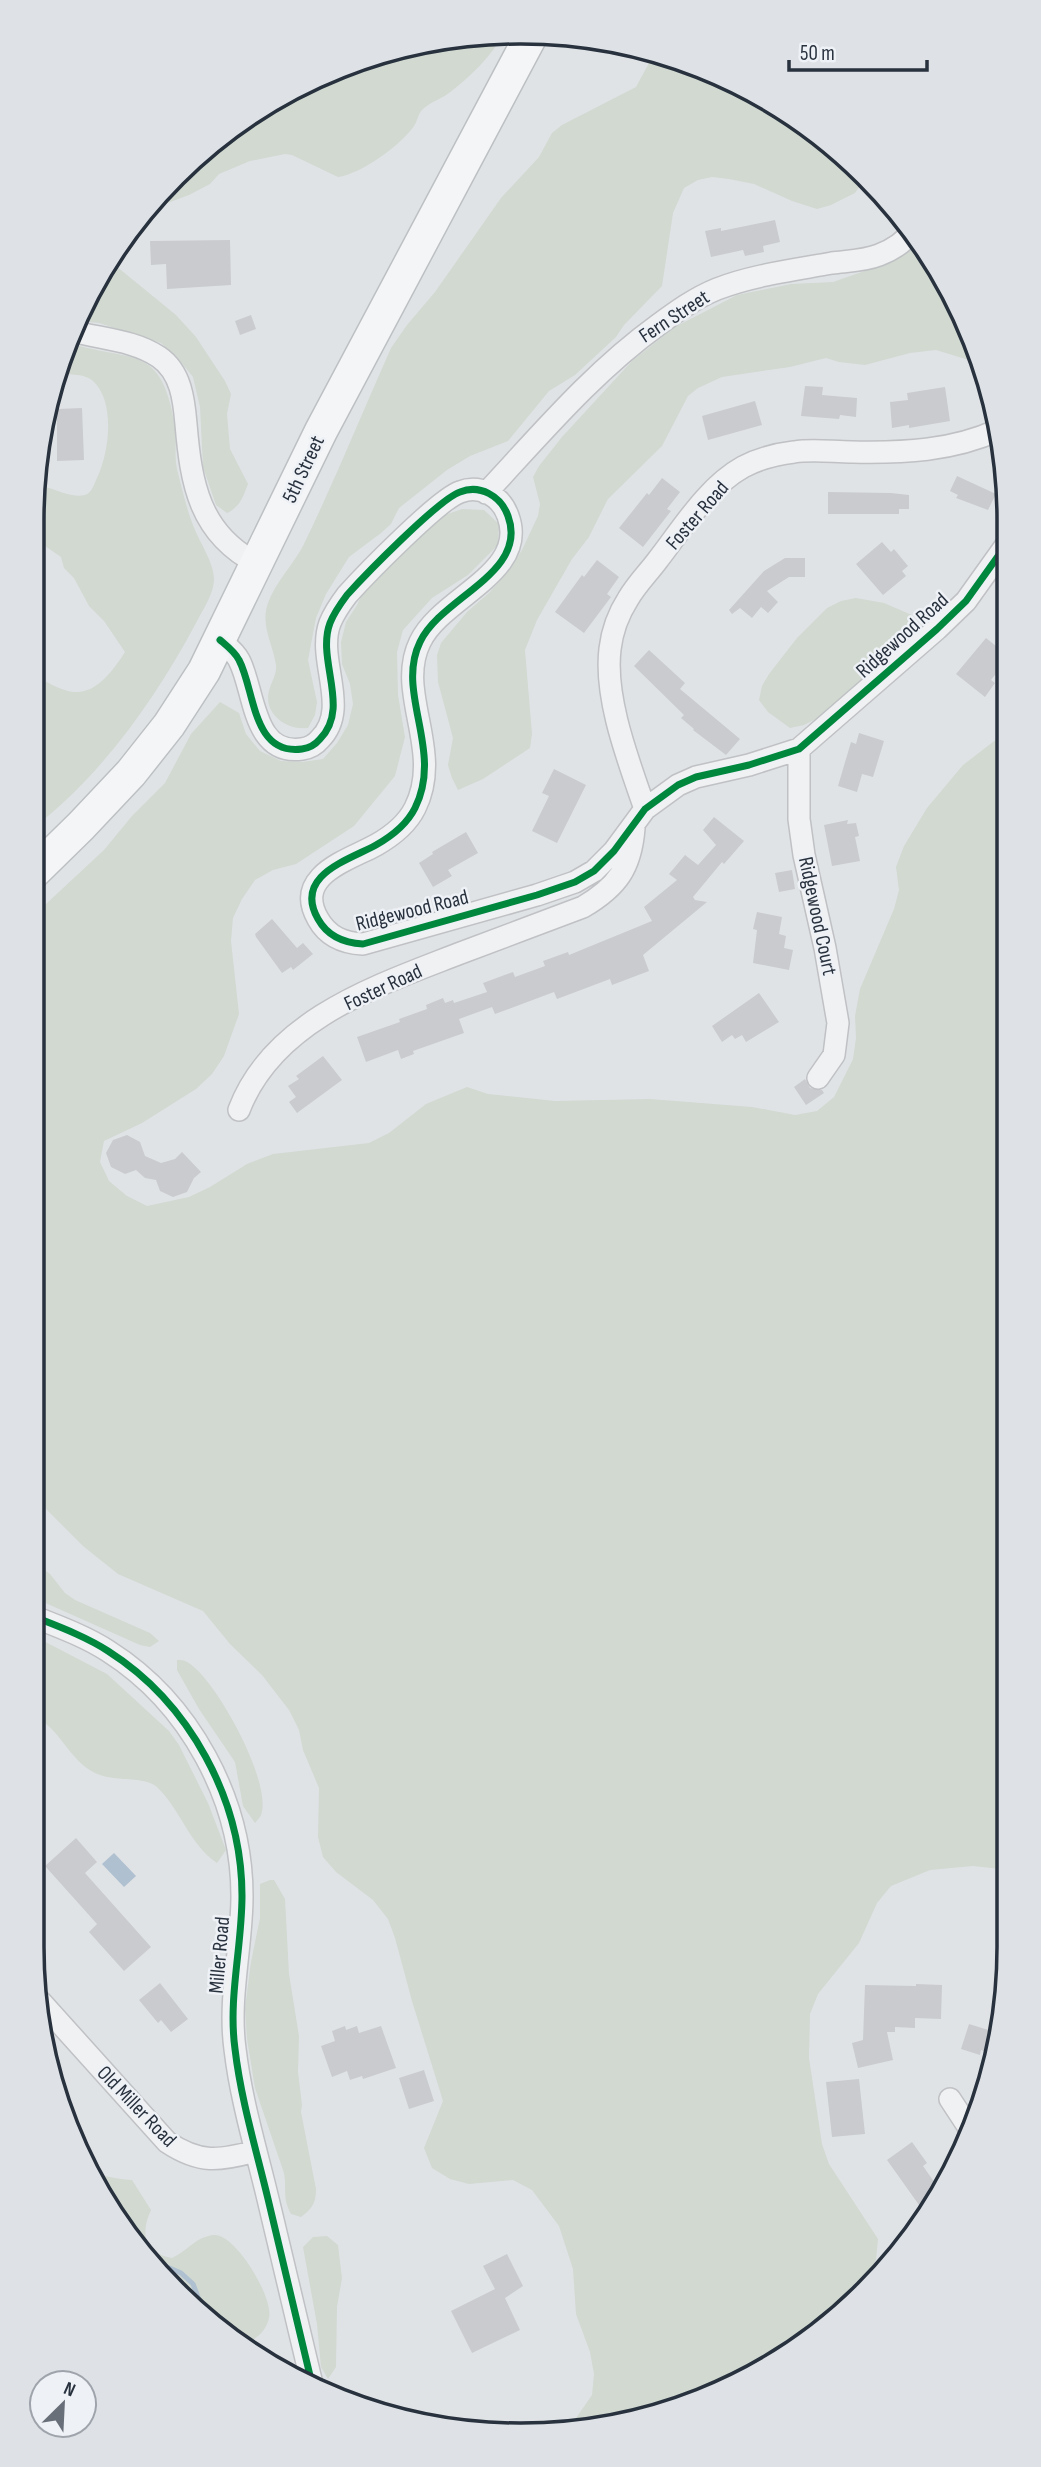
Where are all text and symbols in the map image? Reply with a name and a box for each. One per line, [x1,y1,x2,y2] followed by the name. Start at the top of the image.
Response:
[789,28,927,72] scale bar
[800,41,835,66] text: 50 m
[634,284,714,348] street label: Fern Street
[277,432,330,507] street label: 5th Street
[661,476,734,555] street label: Foster Road
[851,588,954,683] street label: Ridgewood Road
[793,855,842,978] street label: Ridgewood Court
[353,884,471,937] street label: Ridgewood Road
[340,959,426,1016] street label: Foster Road
[204,1916,235,1994] street label: Miller Road
[92,2060,182,2152] street label: Old Miller Road
[28,2369,98,2439] north arrow
[60,2377,79,2402] text: N

